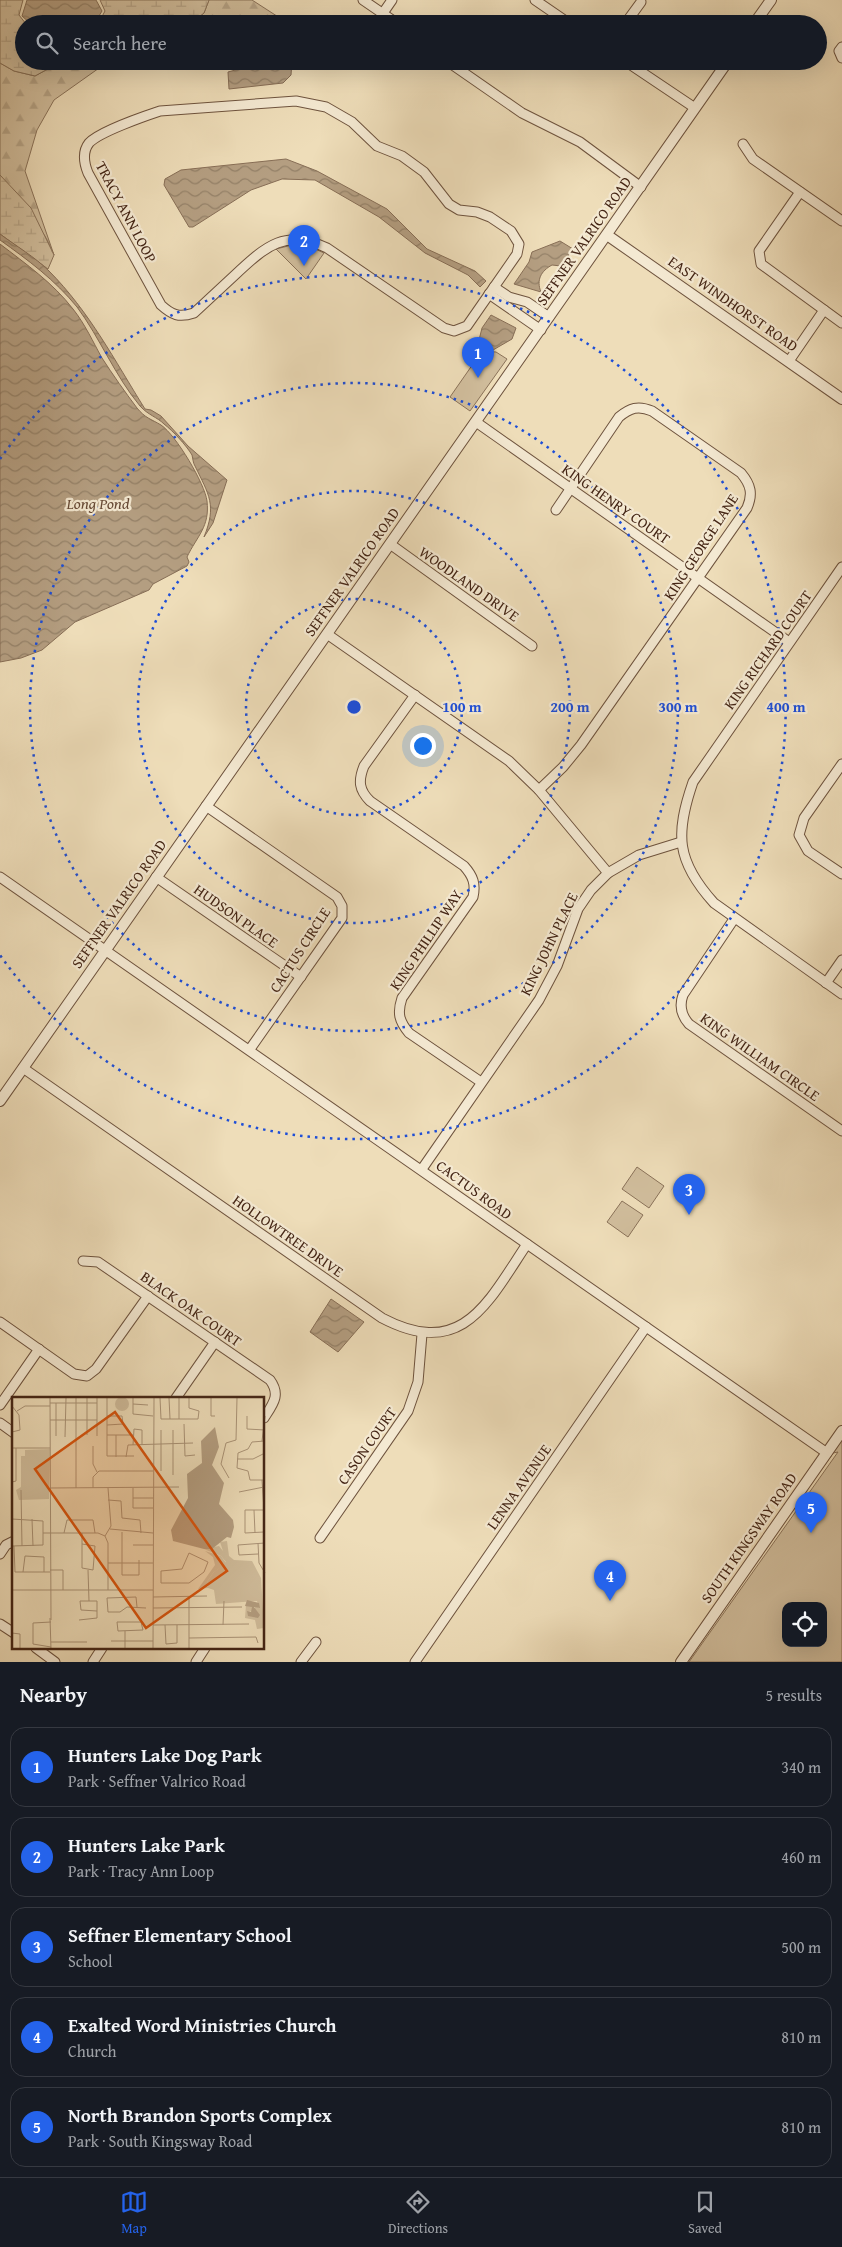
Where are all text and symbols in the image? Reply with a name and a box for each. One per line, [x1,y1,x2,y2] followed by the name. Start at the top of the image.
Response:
[15,15,827,70] search box
[33,29,61,57] icon: search
[73,29,167,57] text: Search here
[91,157,162,266] street label: TRACY ANN LOOP
[531,172,636,309] street label: SEFFNER VALRICO ROAD
[288,225,320,266] pin: 2
[664,251,802,356] street label: EAST WINDHORST ROAD
[462,337,494,378] pin: 1
[558,458,675,549] street label: KING HENRY COURT
[658,489,743,604] street label: KING GEORGE LANE
[65,491,130,515] water label: Long Pond
[299,503,404,640] street label: SEFFNER VALRICO ROAD
[415,541,524,626] street label: WOODLAND DRIVE
[719,586,817,713] street label: KING RICHARD COURT
[442,696,482,717] text: 100 m
[550,696,590,717] text: 200 m
[658,696,698,717] text: 300 m
[766,696,806,717] text: 400 m
[345,698,363,716] centre of rings
[410,733,436,759] your location
[66,835,171,972] street label: SEFFNER VALRICO ROAD
[190,879,283,953] street label: HUDSON PLACE
[384,885,467,994] street label: KING PHILLIP WAY
[514,888,583,999] street label: KING JOHN PLACE
[264,903,335,997] street label: CACTUS CIRCLE
[696,1007,824,1106] street label: KING WILLIAM CIRCLE
[432,1155,517,1224] street label: CACTUS ROAD
[673,1174,705,1215] pin: 3
[229,1189,348,1282] street label: HOLLOWTREE DRIVE
[137,1266,246,1352] street label: BLACK OAK COURT
[12,1397,265,1650] inset map
[332,1402,401,1489] street label: CASON COURT
[481,1440,556,1534] street label: LENNA AVENUE
[696,1468,802,1607] street label: SOUTH KINGSWAY ROAD
[795,1492,827,1533] pin: 5
[594,1560,626,1601] pin: 4
[782,1602,827,1647] map controls
[782,1602,827,1647] button: locate
[20,1679,87,1710] text: Nearby
[765,1683,822,1707] text: 5 results
[68,1741,261,1769] text: Hunters Lake Dog Park
[33,1755,41,1779] text: 1
[781,1755,821,1779] text: 340 m
[68,1769,246,1793] text: Park · Seffner Valrico Road
[68,1831,225,1859] text: Hunters Lake Park
[33,1845,41,1869] text: 2
[781,1845,821,1869] text: 460 m
[68,1859,214,1883] text: Park · Tracy Ann Loop
[68,1921,292,1949] text: Seffner Elementary School
[33,1935,41,1959] text: 3
[781,1935,821,1959] text: 500 m
[68,1949,112,1973] text: School
[68,2011,337,2039] text: Exalted Word Ministries Church
[33,2025,41,2049] text: 4
[781,2025,821,2049] text: 810 m
[68,2039,117,2063] text: Church
[68,2101,332,2129] text: North Brandon Sports Complex
[33,2115,41,2139] text: 5
[781,2115,821,2139] text: 810 m
[68,2129,252,2153] text: Park · South Kingsway Road
[120,2188,148,2238] tab: Map
[388,2188,448,2238] tab: Directions
[688,2188,722,2238] tab: Saved

